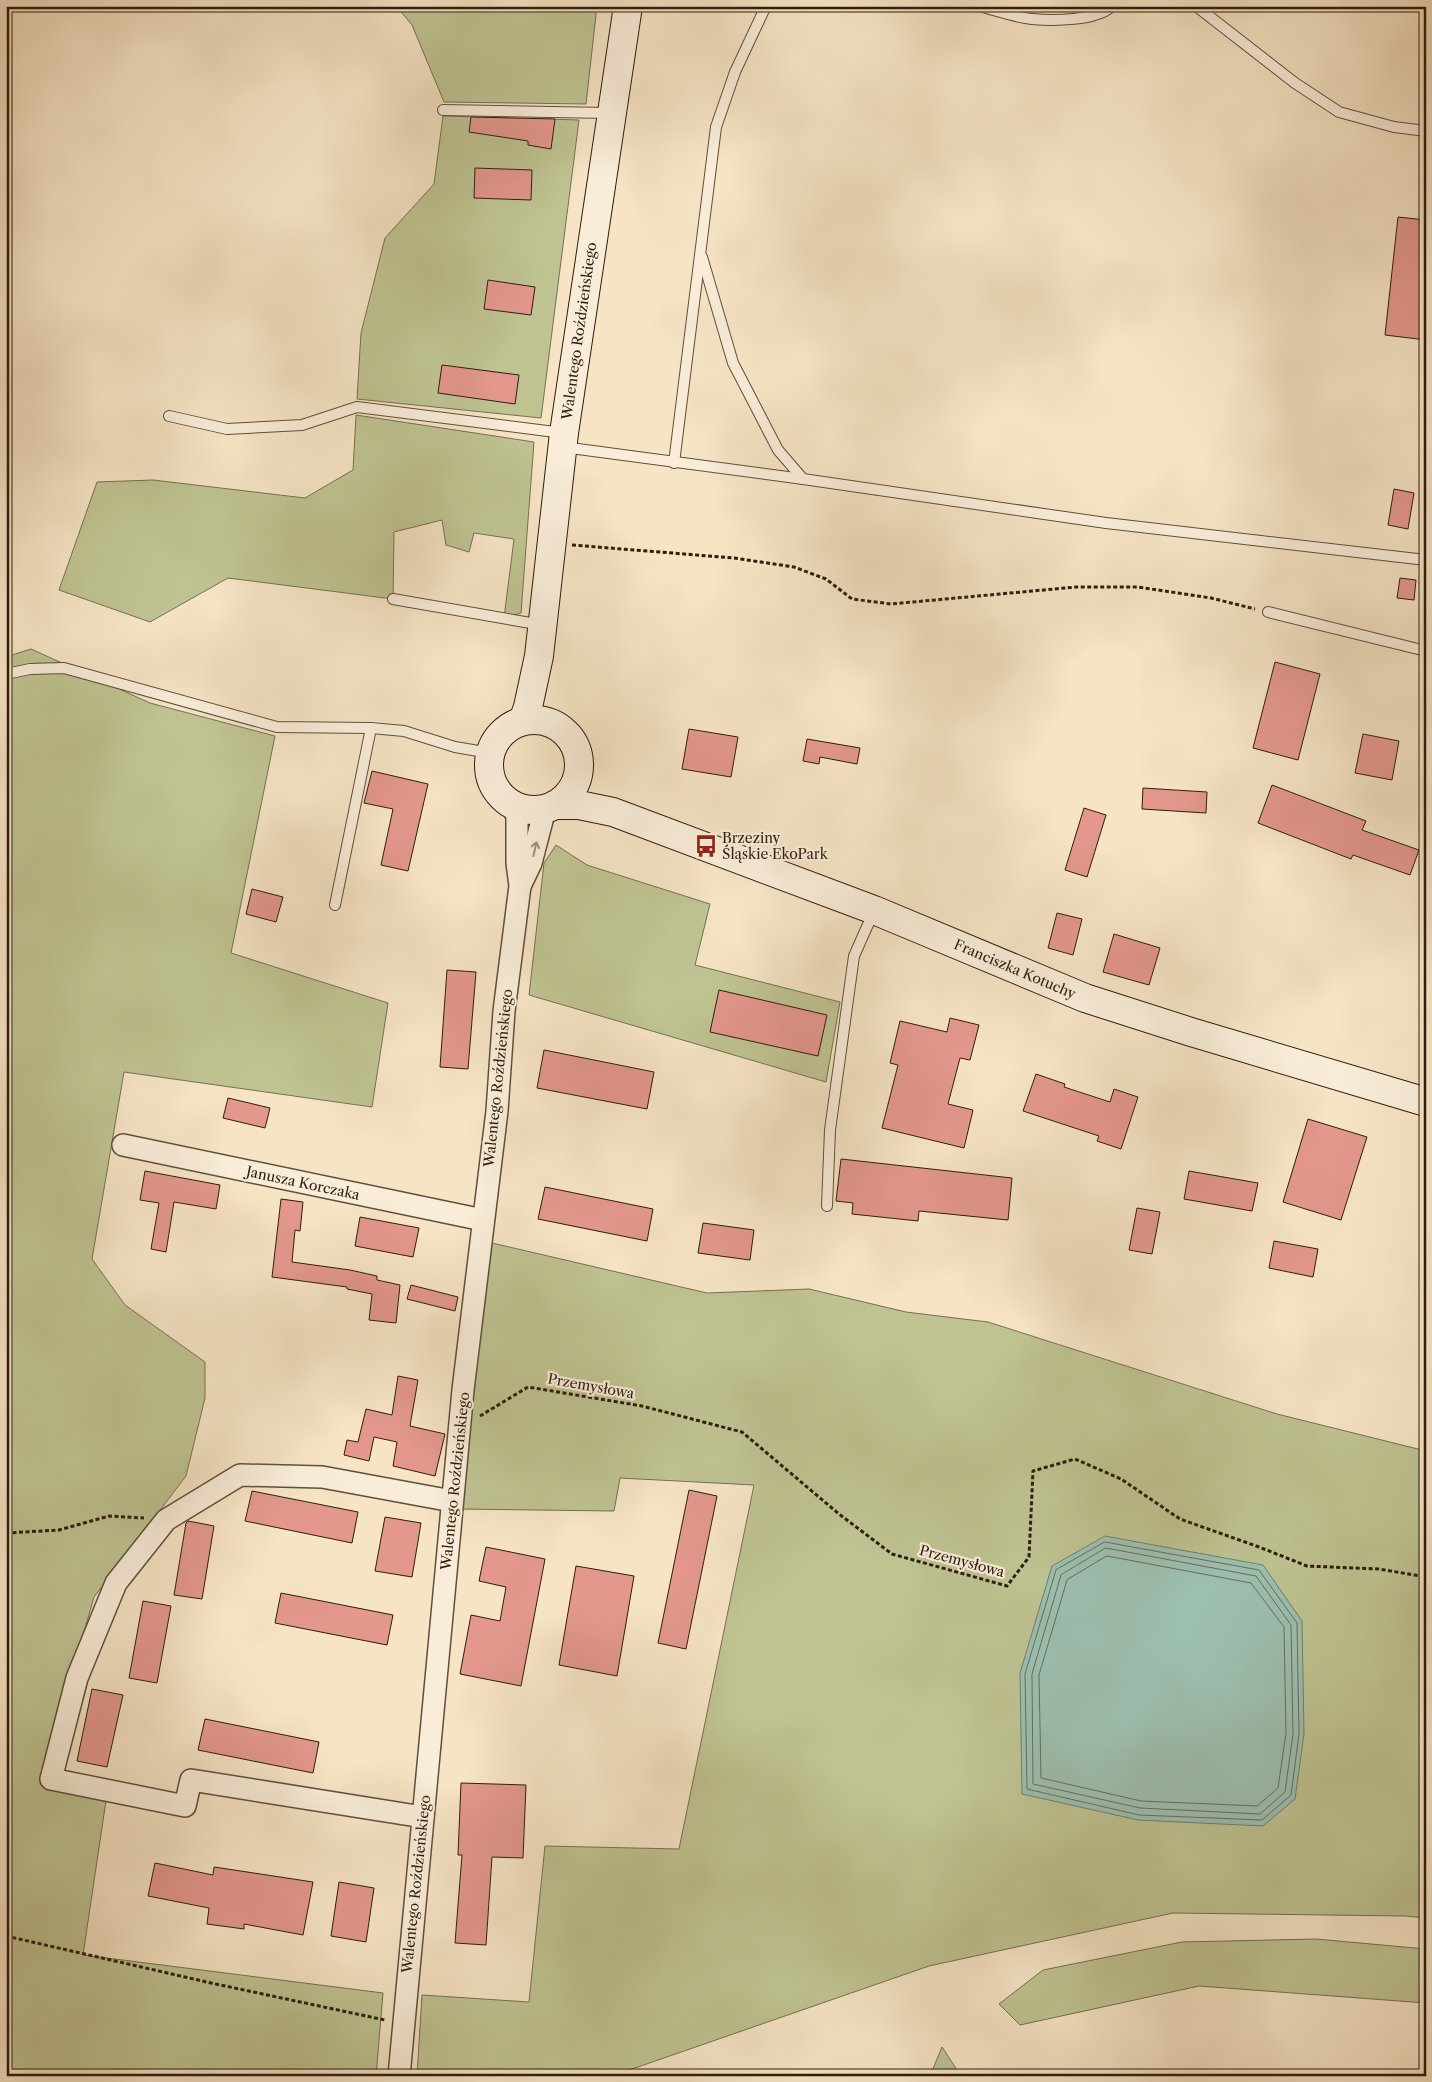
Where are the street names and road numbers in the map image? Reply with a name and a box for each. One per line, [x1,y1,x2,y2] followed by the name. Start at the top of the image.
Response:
[557,241,600,422] street label: Walentego Roździeńskiego
[951,935,1079,1003] street label: Franciszka Kotuchy
[480,988,516,1169] street label: Walentego Roździeńskiego
[243,1162,362,1204] street label: Janusza Korczaka
[546,1370,636,1403] street label: Przemysłowa
[437,1391,473,1572] street label: Walentego Roździeńskiego
[917,1541,1007,1581] street label: Przemysłowa
[398,1794,434,1975] street label: Walentego Roździeńskiego

